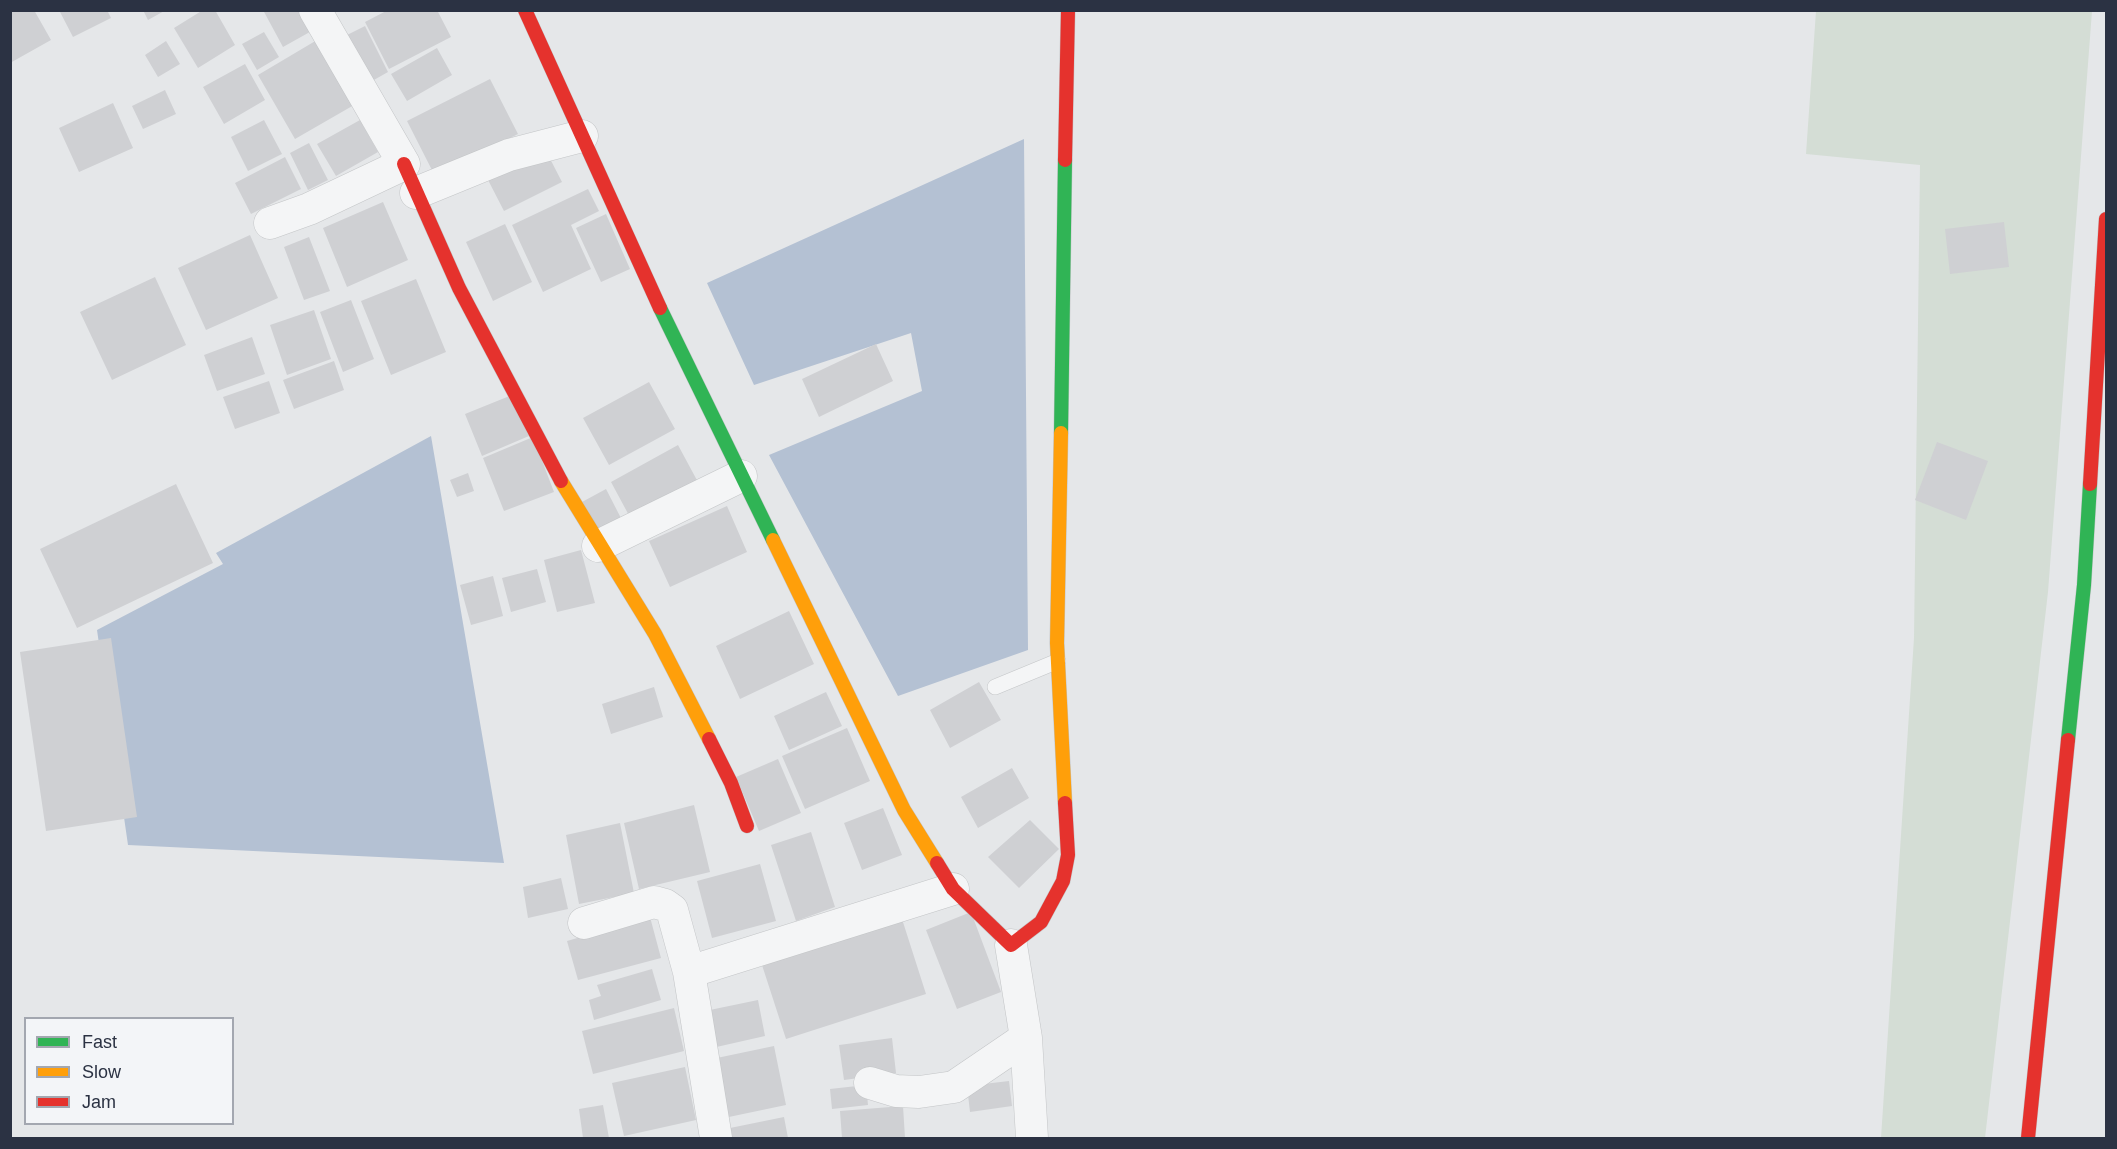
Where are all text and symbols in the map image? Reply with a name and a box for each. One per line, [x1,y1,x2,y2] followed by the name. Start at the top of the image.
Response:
[24,1017,234,1125] legend
[82,1032,117,1052] text: Fast
[82,1062,121,1082] text: Slow
[82,1092,116,1112] text: Jam

